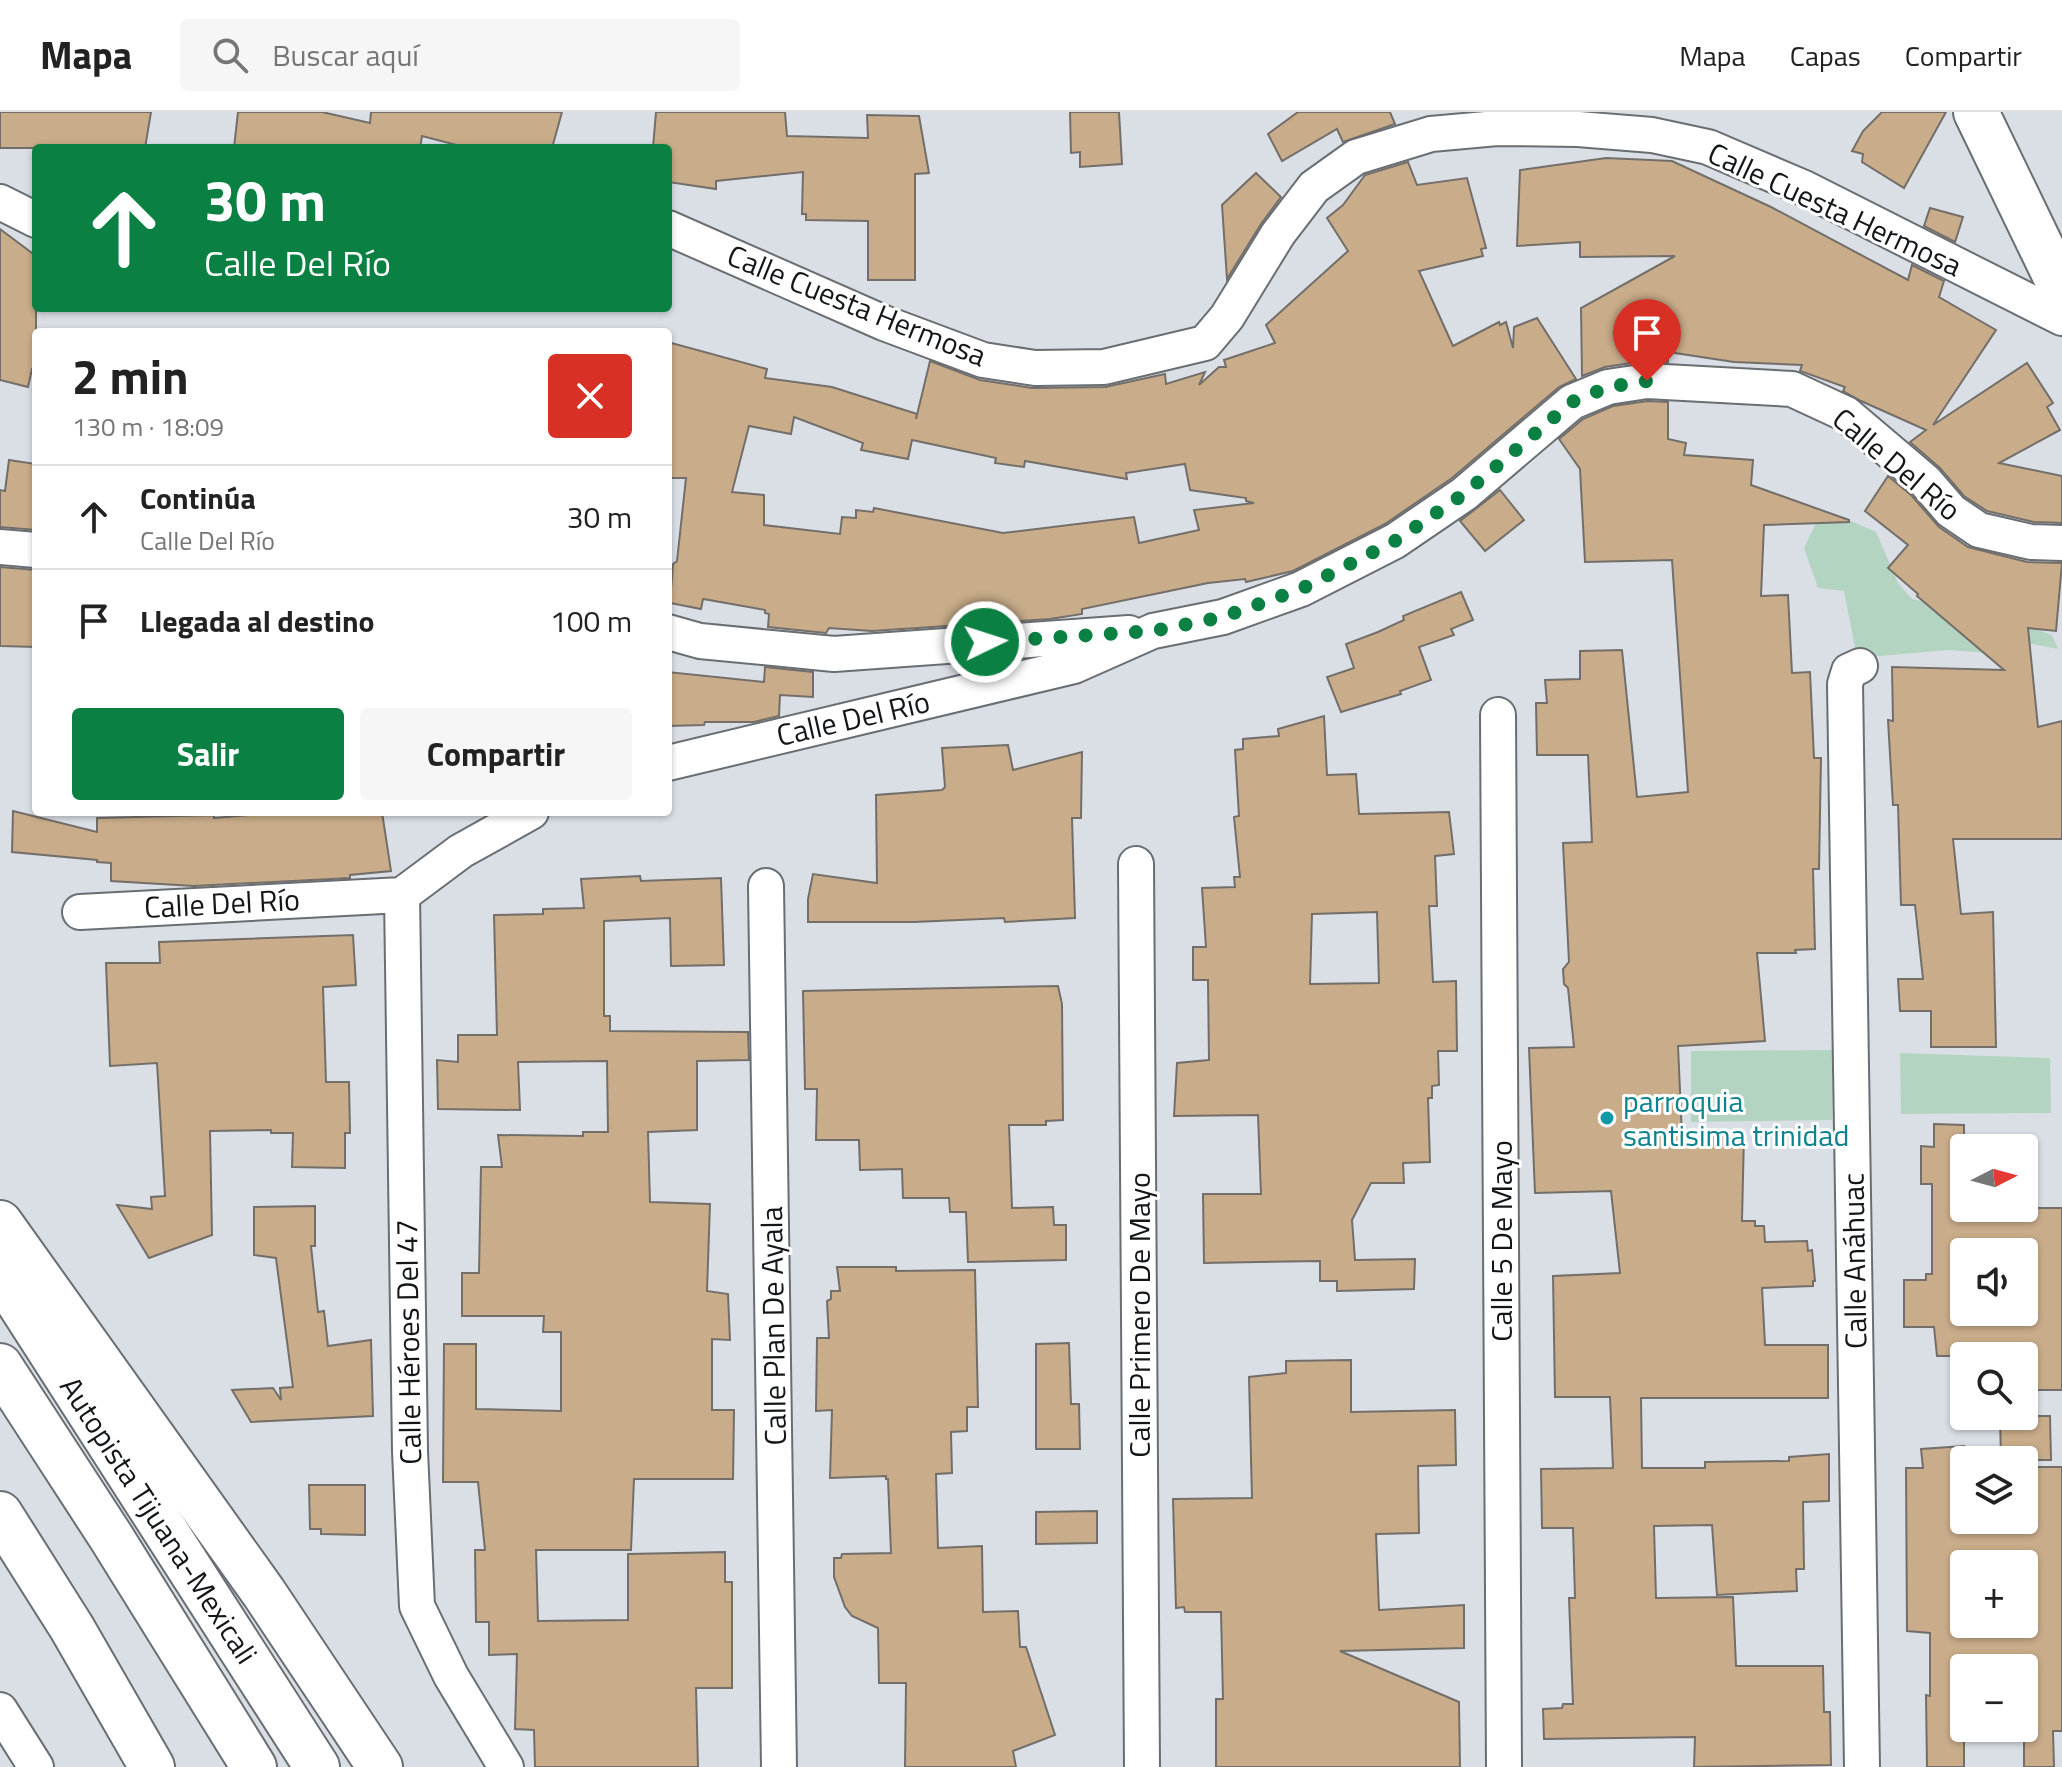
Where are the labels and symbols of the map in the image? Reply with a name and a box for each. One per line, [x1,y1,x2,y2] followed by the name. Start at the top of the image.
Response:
[1700,130,1970,288] street label: Calle Cuesta Hermosa
[721,232,993,378] street label: Calle Cuesta Hermosa
[1613,299,1681,381] pin
[1823,396,1971,532] street label: Calle Del Río
[943,600,1027,684] position arrow
[772,678,934,758] street label: Calle Del Río
[143,876,301,930] street label: Calle Del Río
[1623,1078,1849,1158] place label: parroquia santisima trinidad
[1598,1109,1616,1127] marker: parroquia santisima trinidad
[1950,1134,2038,1222] north arrow
[1478,1140,1524,1342] street label: Calle 5 De Mayo
[1116,1172,1162,1458] street label: Calle Primero De Mayo
[1829,1173,1879,1349] street label: Calle Anáhuac
[748,1206,798,1446] street label: Calle Plan De Ayala
[383,1219,433,1465] street label: Calle Héroes Del 47
[49,1367,269,1673] street label: Autopista Tijuana-Mexicali

